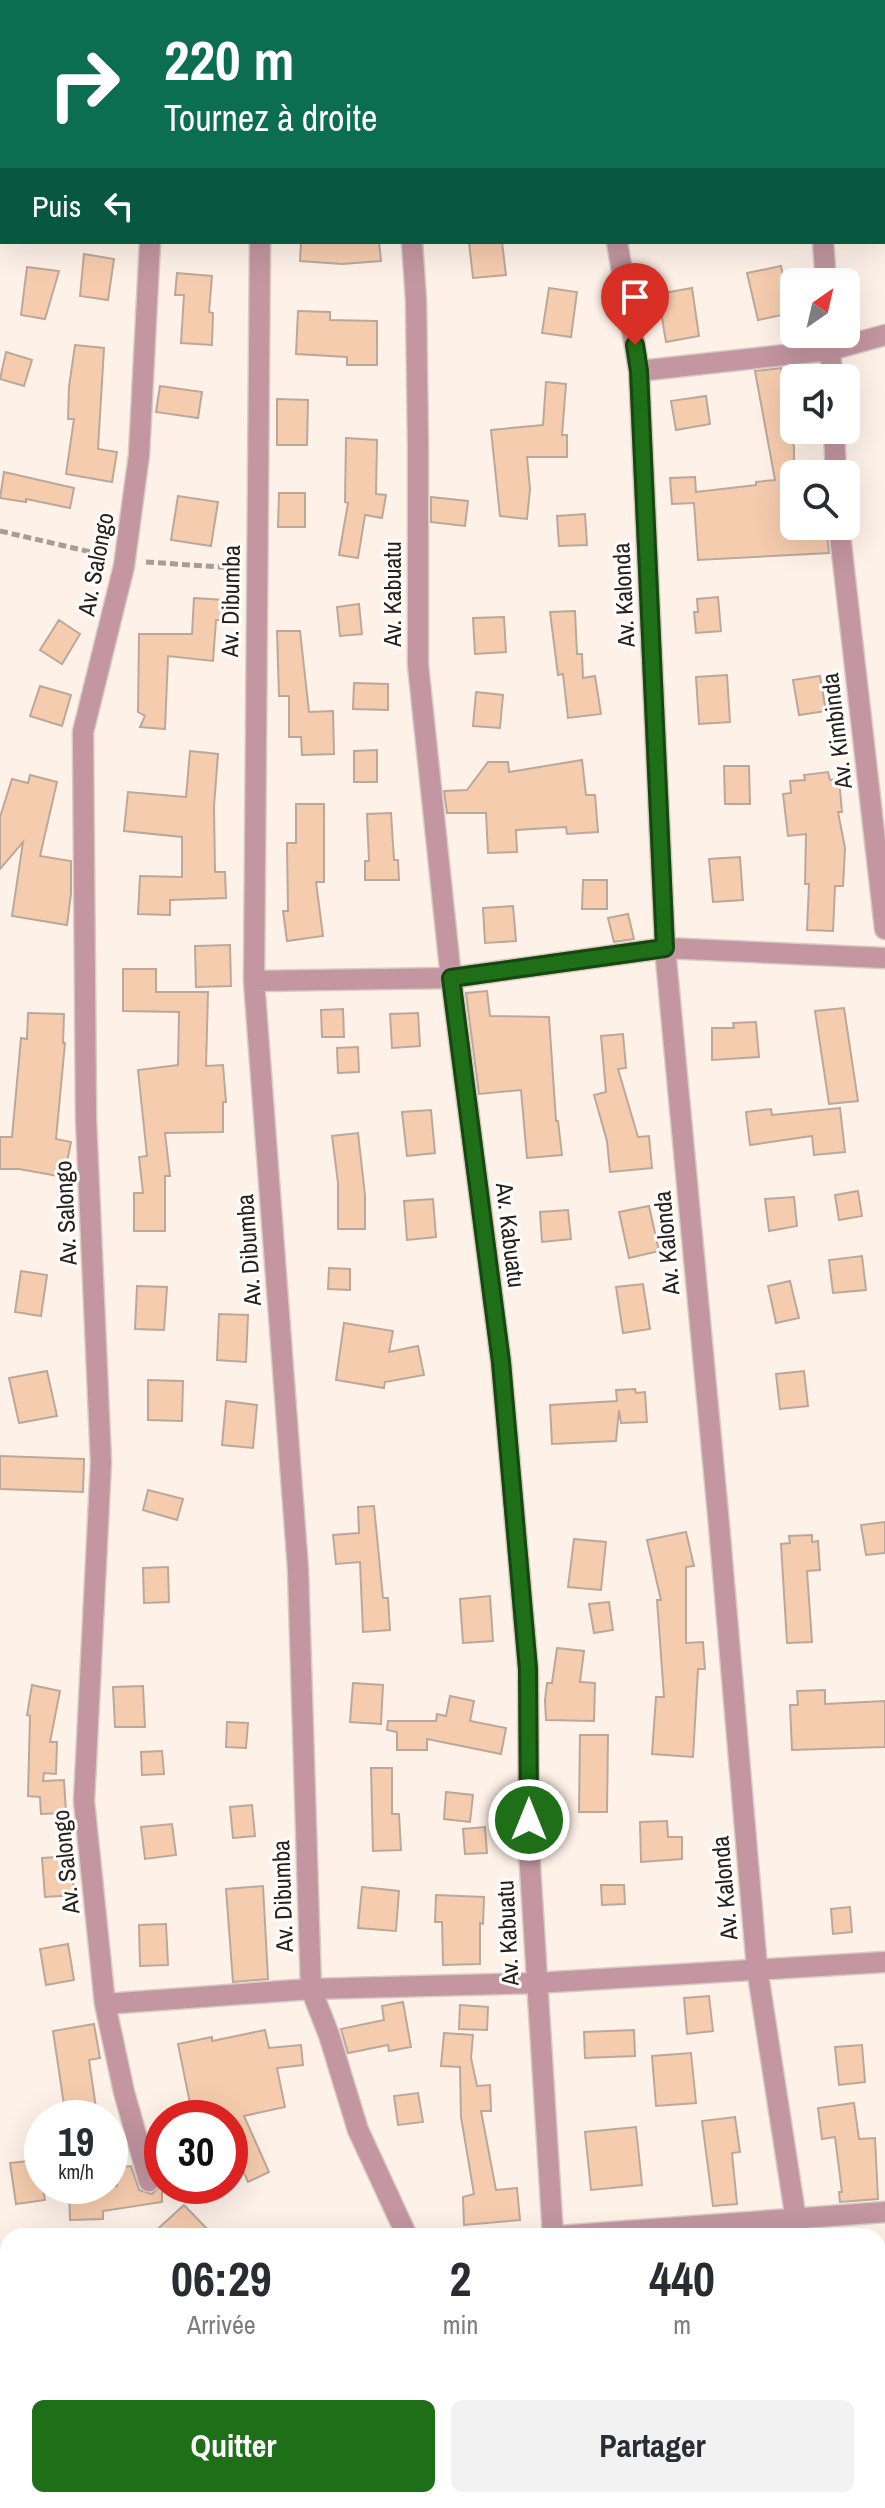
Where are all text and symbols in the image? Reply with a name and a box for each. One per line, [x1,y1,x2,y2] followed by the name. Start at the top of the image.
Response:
[164,22,294,97] text: 220 m
[32,32,136,136] icon: right
[164,94,377,142] text: Tournez à droite
[97,184,141,228] icon: left
[32,186,81,226] text: Puis
[601,263,669,345] pin
[780,268,860,348] north arrow
[780,268,860,540] map controls
[613,275,657,319] icon: arrive
[780,364,860,444] button: sound
[780,460,860,540] button: search
[69,510,121,619] street label: Av. Salongo
[376,541,408,648] street label: Av. Kabuatu
[604,542,642,649] street label: Av. Kalonda
[213,545,247,658] street label: Av. Dibumba
[813,671,859,792] street label: Av. Kimbinda
[46,1160,84,1267] street label: Av. Salongo
[489,1180,533,1289] street label: Av. Kabuatu
[646,1190,687,1297] street label: Av. Kalonda
[228,1193,268,1308] street label: Av. Dibumba
[487,1778,571,1862] position arrow
[44,1808,86,1917] street label: Av. Salongo
[704,1835,745,1942] street label: Av. Kalonda
[264,1839,300,1954] street label: Av. Dibumba
[488,1880,526,1987] street label: Av. Kabuatu
[144,2100,248,2204] speed limit sign: 30
[58,2115,94,2168] text: 19
[58,2158,94,2185] text: km/h
[171,2246,272,2311] text: 06:29
[450,2246,471,2311] text: 2
[649,2246,715,2311] text: 440
[187,2307,256,2342] text: Arrivée
[443,2307,478,2342] text: min
[673,2307,691,2342] text: m
[32,2400,435,2492] button: Quitter
[451,2400,854,2492] button: Partager

